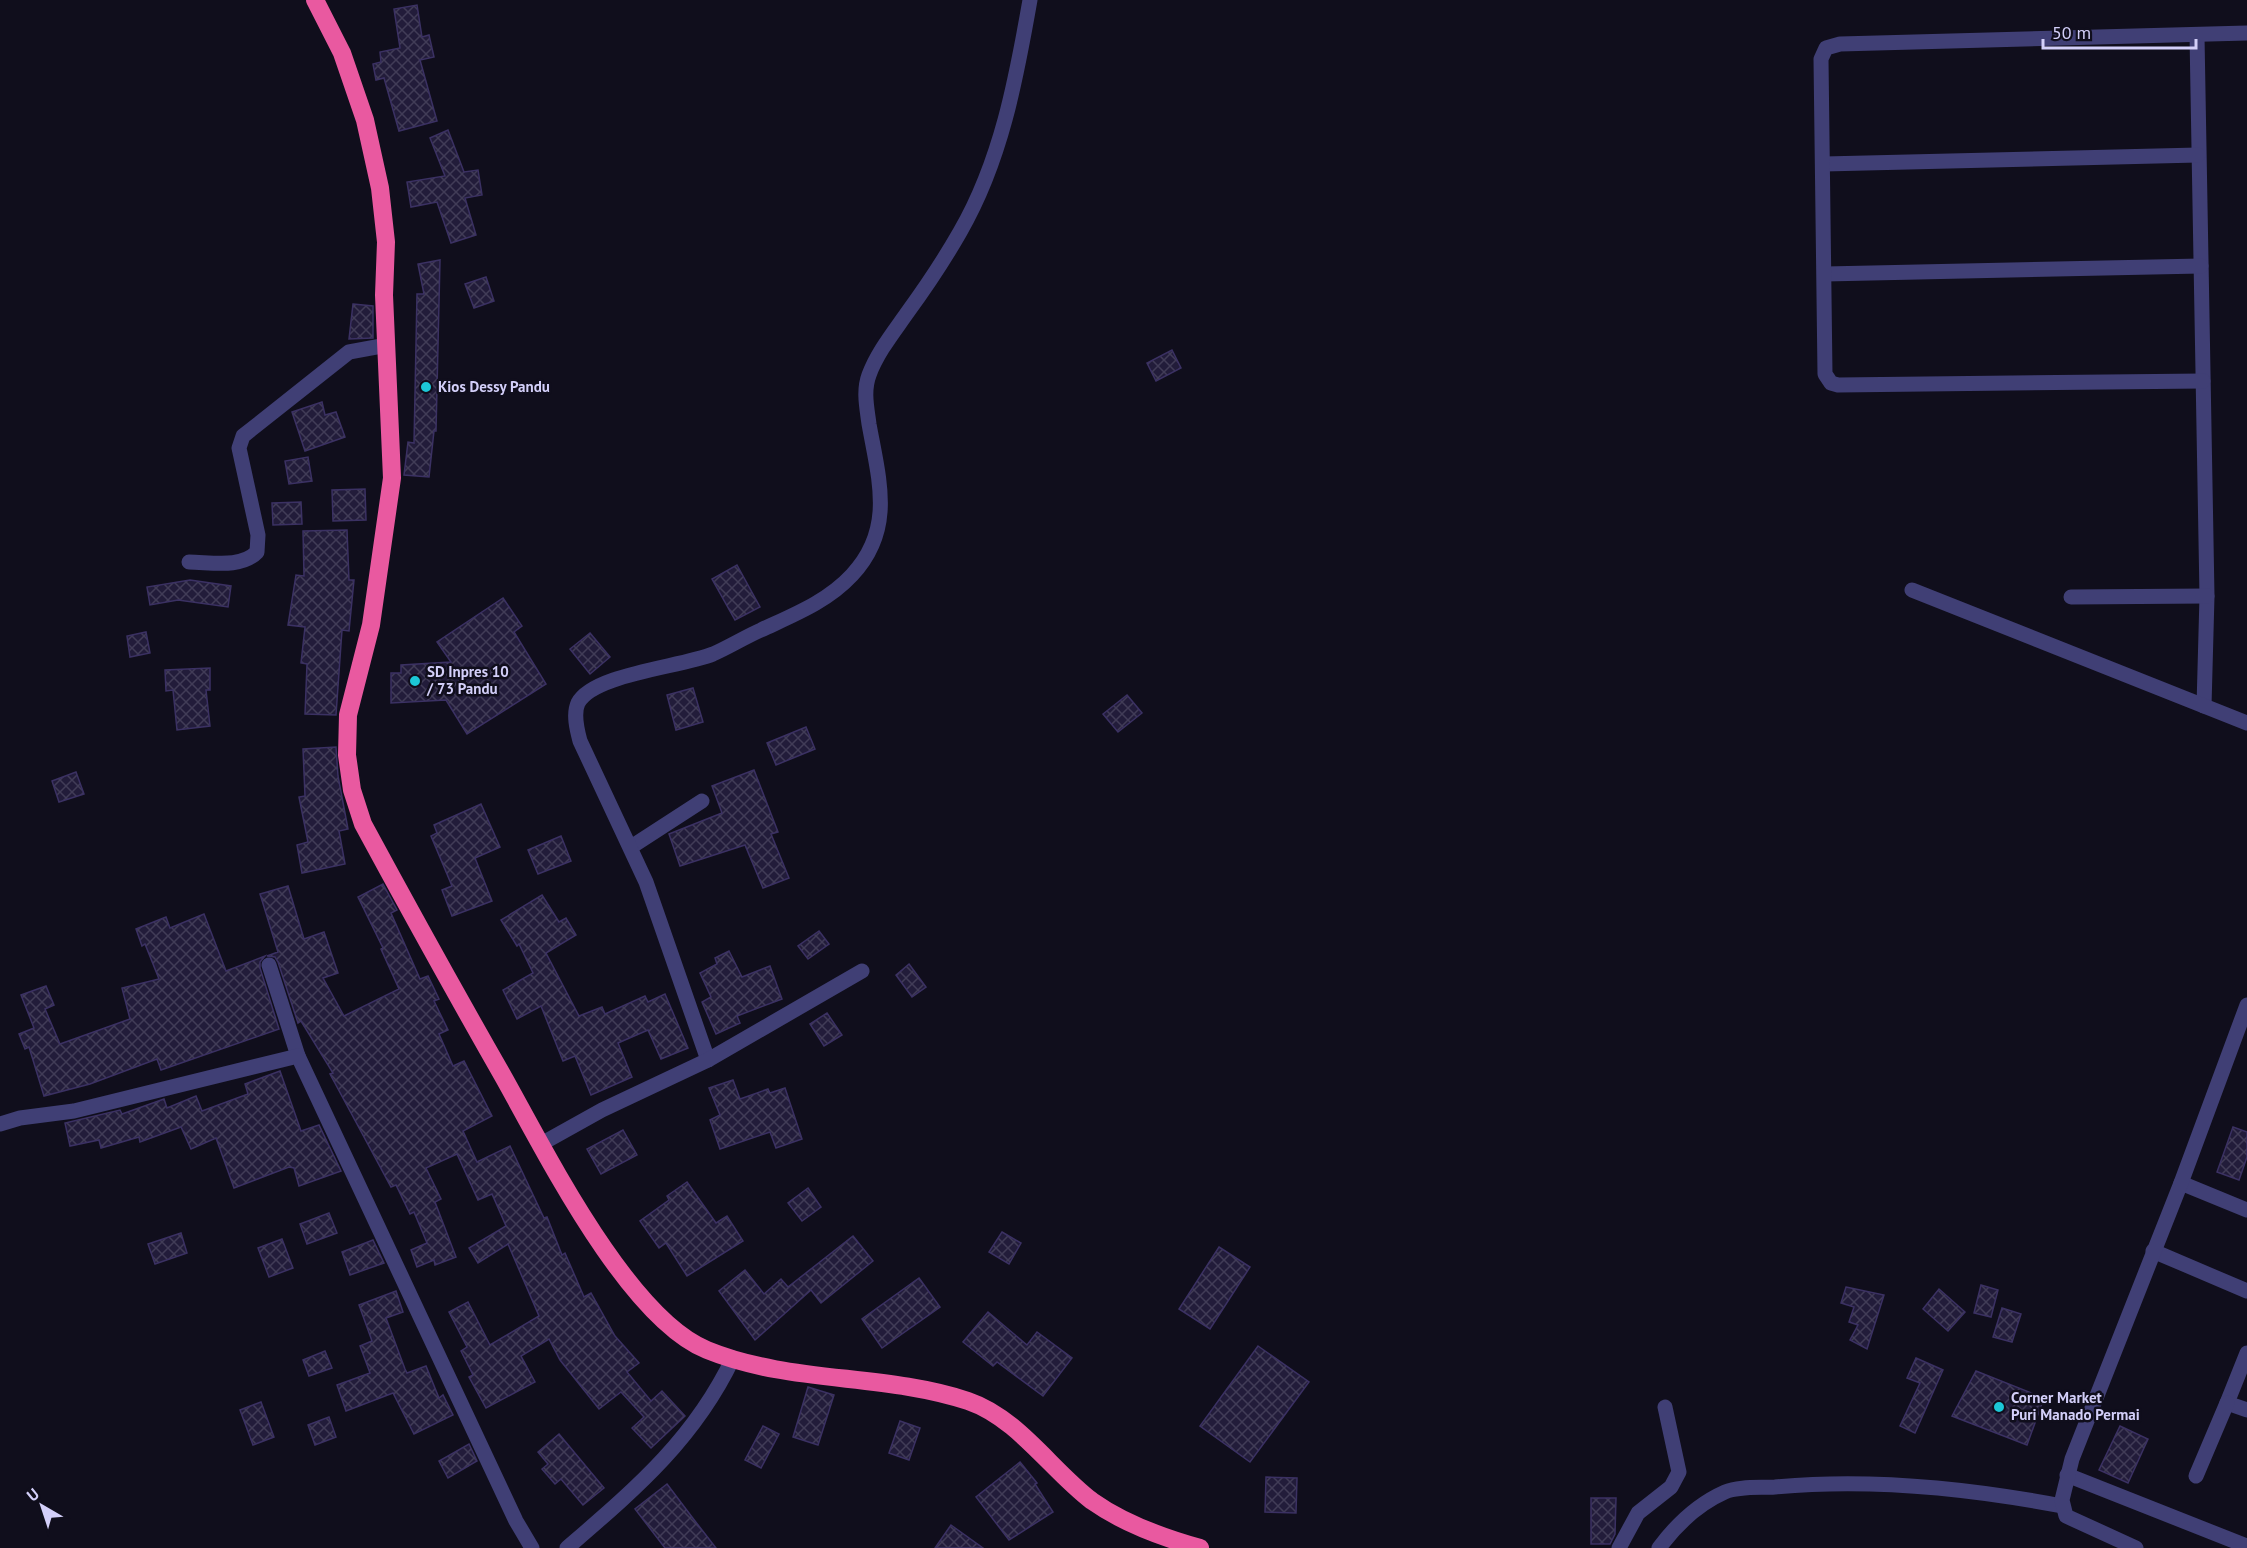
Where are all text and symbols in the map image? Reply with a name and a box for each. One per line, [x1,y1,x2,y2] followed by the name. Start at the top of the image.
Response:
[2043,12,2196,50] scale bar
[2052,21,2091,44] text: 50 m
[438,377,550,396] place label: Kios Dessy Pandu
[419,380,433,394] marker: Kios Dessy Pandu
[426,662,509,698] place label: SD Inpres 10 / 73 Pandu
[408,674,422,688] marker: SD Inpres 10 / 73 Pandu
[2011,1388,2140,1424] place label: Corner Market Puri Manado Permai
[1992,1400,2006,1414] marker: Corner Market Puri Manado Permai
[12,1476,72,1536] north arrow
[22,1483,43,1505] text: U

